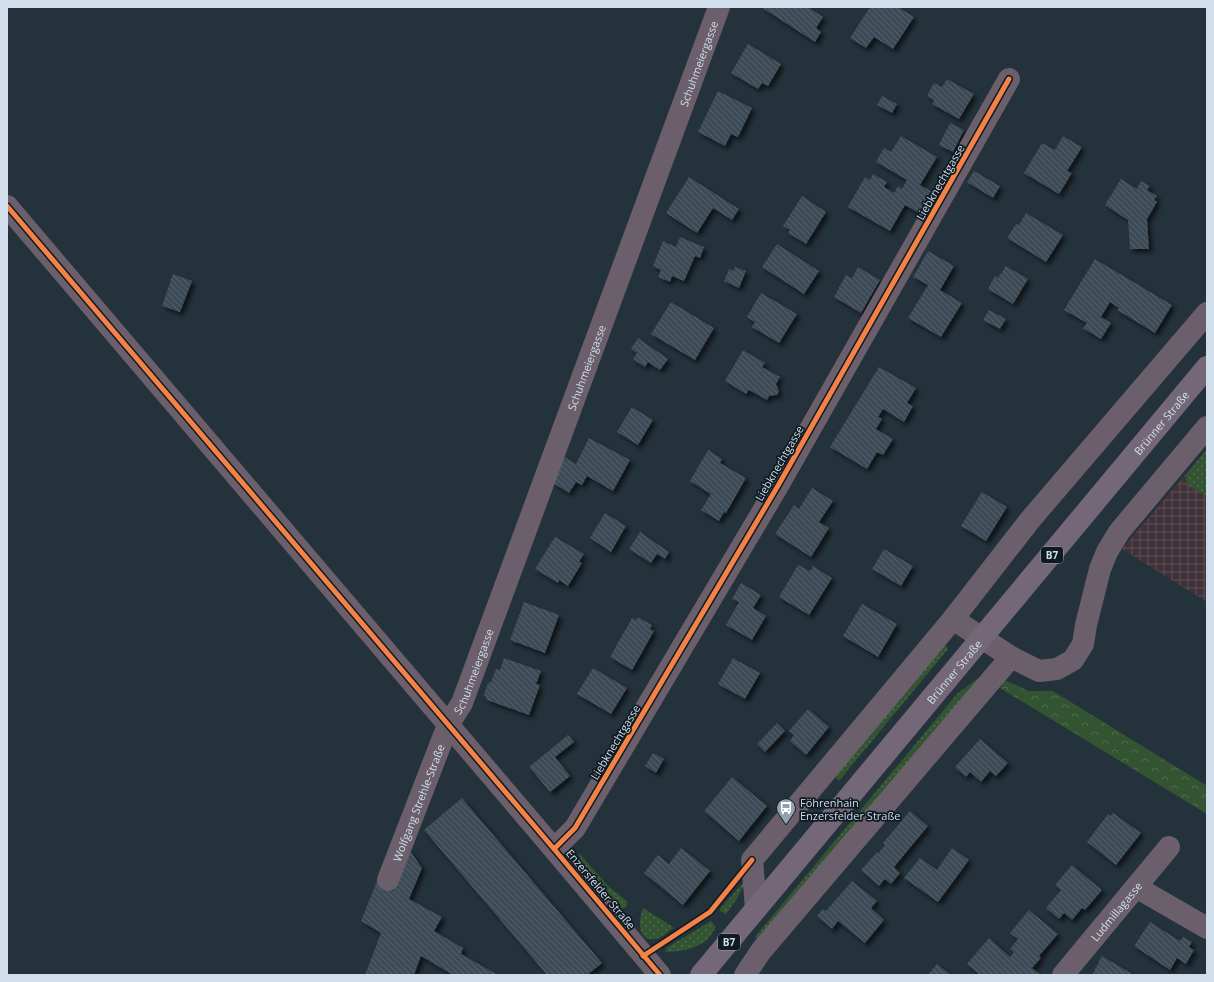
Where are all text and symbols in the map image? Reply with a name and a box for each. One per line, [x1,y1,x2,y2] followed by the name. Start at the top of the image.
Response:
[675,19,721,108] street label: Schuhmeiergasse
[912,142,968,222] street label: Liebknechtgasse
[563,323,609,412] street label: Schuhmeiergasse
[1130,387,1192,458] street label: Brünner Straße
[751,423,807,503] street label: Liebknechtgasse
[1041,547,1063,563] road number: B7
[450,626,496,717] street label: Schuhmeiergasse
[923,636,985,707] street label: Brünner Straße
[587,702,643,782] street label: Liebknechtgasse
[388,742,447,863] street label: Wolfgang Strehle-Straße
[800,795,900,823] place label: Föhrenhain Enzersfelder Straße
[775,797,797,825] bus stop icon: Föhrenhain Enzersfelder Straße
[563,846,639,932] street label: Enzersfelder Straße
[1087,878,1145,944] street label: Ludmillagasse
[718,934,740,950] road number: B7

